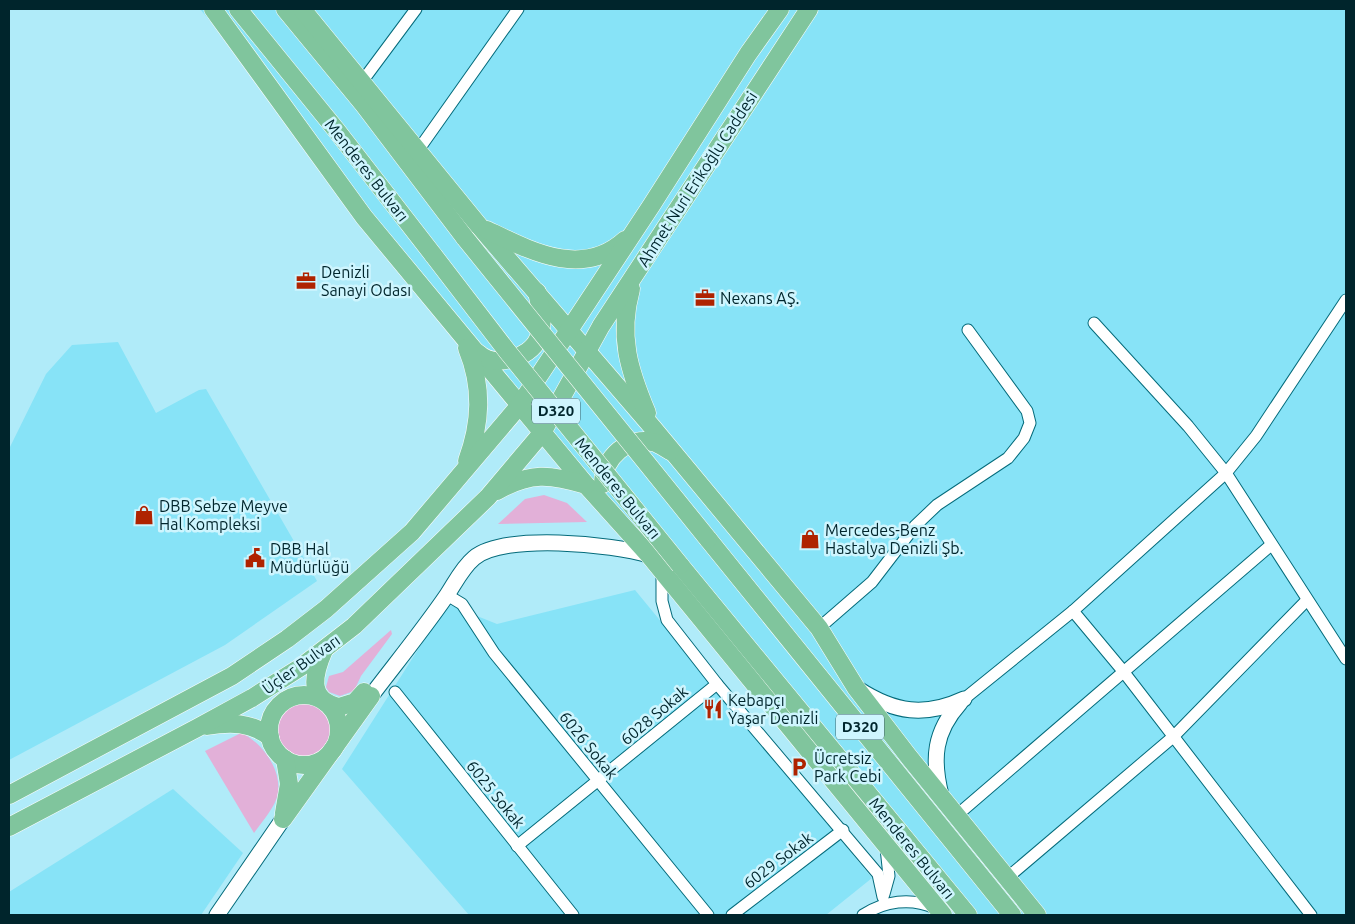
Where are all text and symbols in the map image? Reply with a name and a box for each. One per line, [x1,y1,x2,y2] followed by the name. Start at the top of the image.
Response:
[634,88,760,270] street label: Ahmet Nuri Erikoğlu Caddesi
[321,115,413,225] street label: Menderes Bulvarı
[321,263,411,299] place label: Denizli Sanayi Odası
[295,270,317,292] office icon: Denizli Sanayi Odası
[694,287,716,309] office icon: Nexans AŞ.
[720,289,799,307] place label: Nexans AŞ.
[532,398,580,424] road number: D320
[572,434,664,542] street label: Menderes Bulvarı
[159,497,288,533] place label: DBB Sebze Meyve Hal Kompleksi
[133,504,155,526] shop icon: DBB Sebze Meyve Hal Kompleksi
[825,521,963,557] place label: Mercedes-Benz Hastalya Denizli Şb.
[799,528,821,550] shop icon: Mercedes-Benz Hastalya Denizli Şb.
[270,540,349,576] place label: DBB Hal Müdürlüğü
[244,547,266,569] public building icon: DBB Hal Müdürlüğü
[259,631,343,697] street label: Üçler Bulvarı
[617,682,691,748] street label: 6028 Sokak
[728,691,818,727] place label: Kebapçı Yaşar Denizli
[702,698,724,720] restaurant icon: Kebapçı Yaşar Denizli
[556,708,622,782] street label: 6026 Sokak
[836,714,884,740] road number: D320
[814,749,881,785] place label: Ücretsiz Park Cebi
[788,756,810,778] parking icon: Ücretsiz Park Cebi
[463,757,529,831] street label: 6025 Sokak
[866,794,958,902] street label: Menderes Bulvarı
[740,828,816,892] street label: 6029 Sokak

